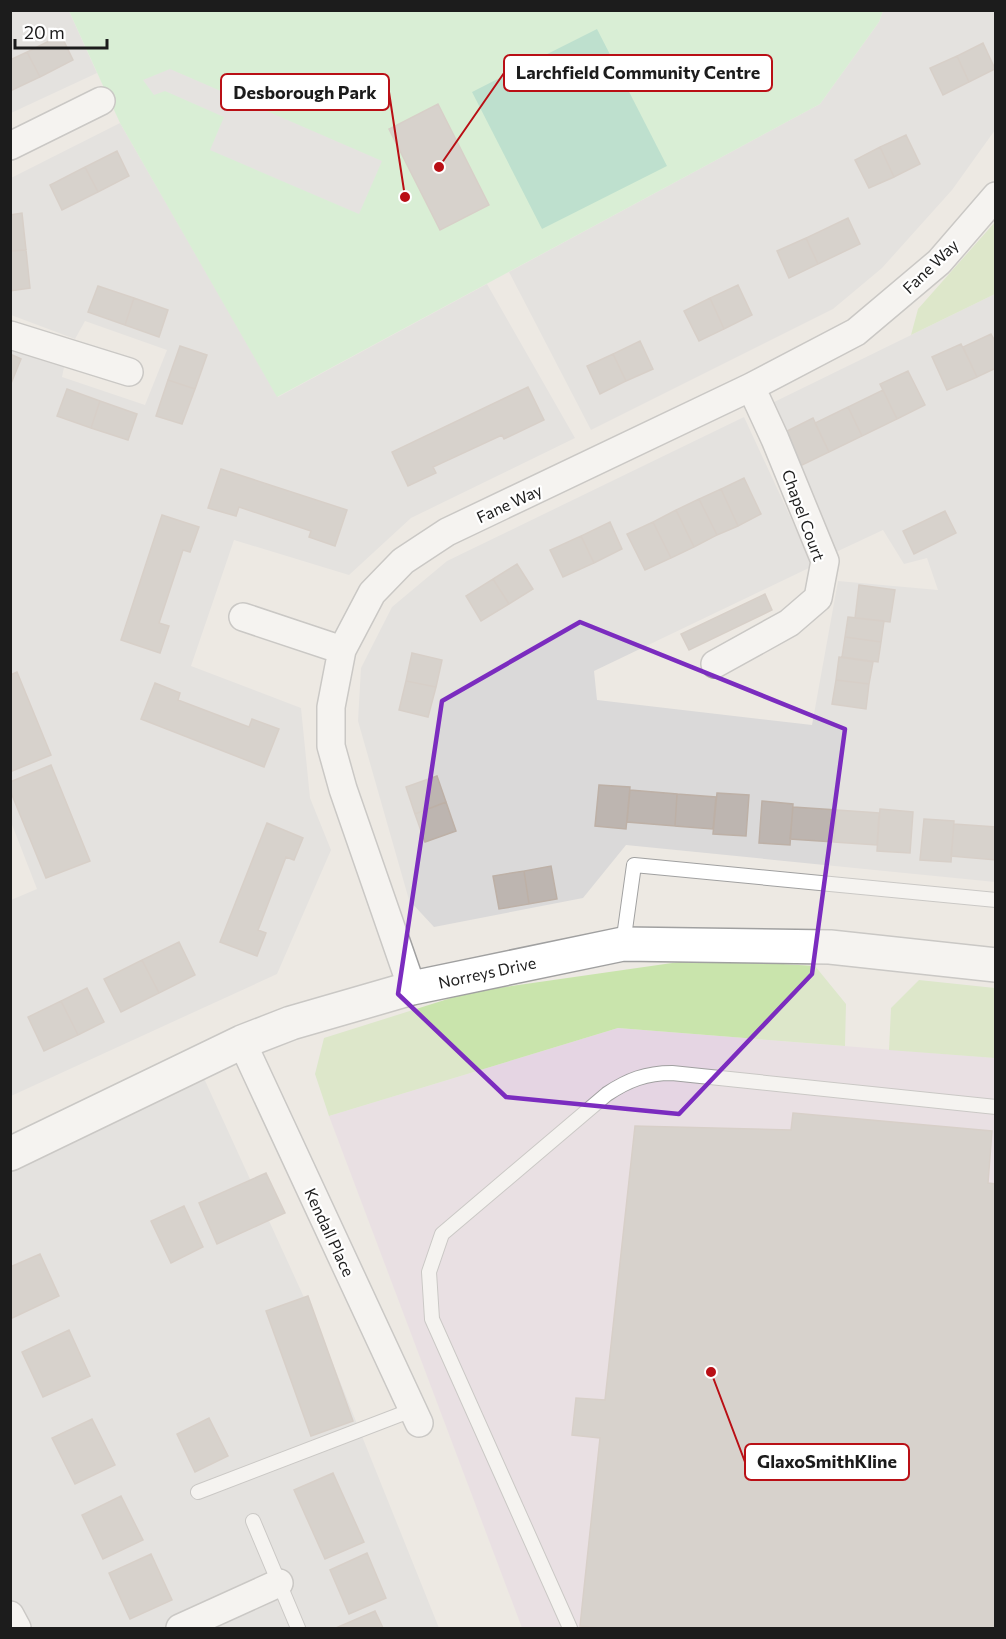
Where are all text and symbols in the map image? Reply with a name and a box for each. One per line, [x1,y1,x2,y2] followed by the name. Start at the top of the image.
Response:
[15,12,106,50] scale bar
[24,21,65,43] text: 20 m
[504,55,772,91] callout: Larchfield Community Centre
[516,61,760,83] text: Larchfield Community Centre
[221,74,389,110] callout: Desborough Park
[233,81,377,103] text: Desborough Park
[898,235,962,297] street label: Fane Way
[779,467,829,564] street label: Chapel Court
[473,480,545,526] street label: Fane Way
[436,952,538,992] street label: Norreys Drive
[301,1185,359,1279] street label: Kendall Place
[745,1444,909,1480] callout: GlaxoSmithKline
[757,1450,897,1472] text: GlaxoSmithKline

